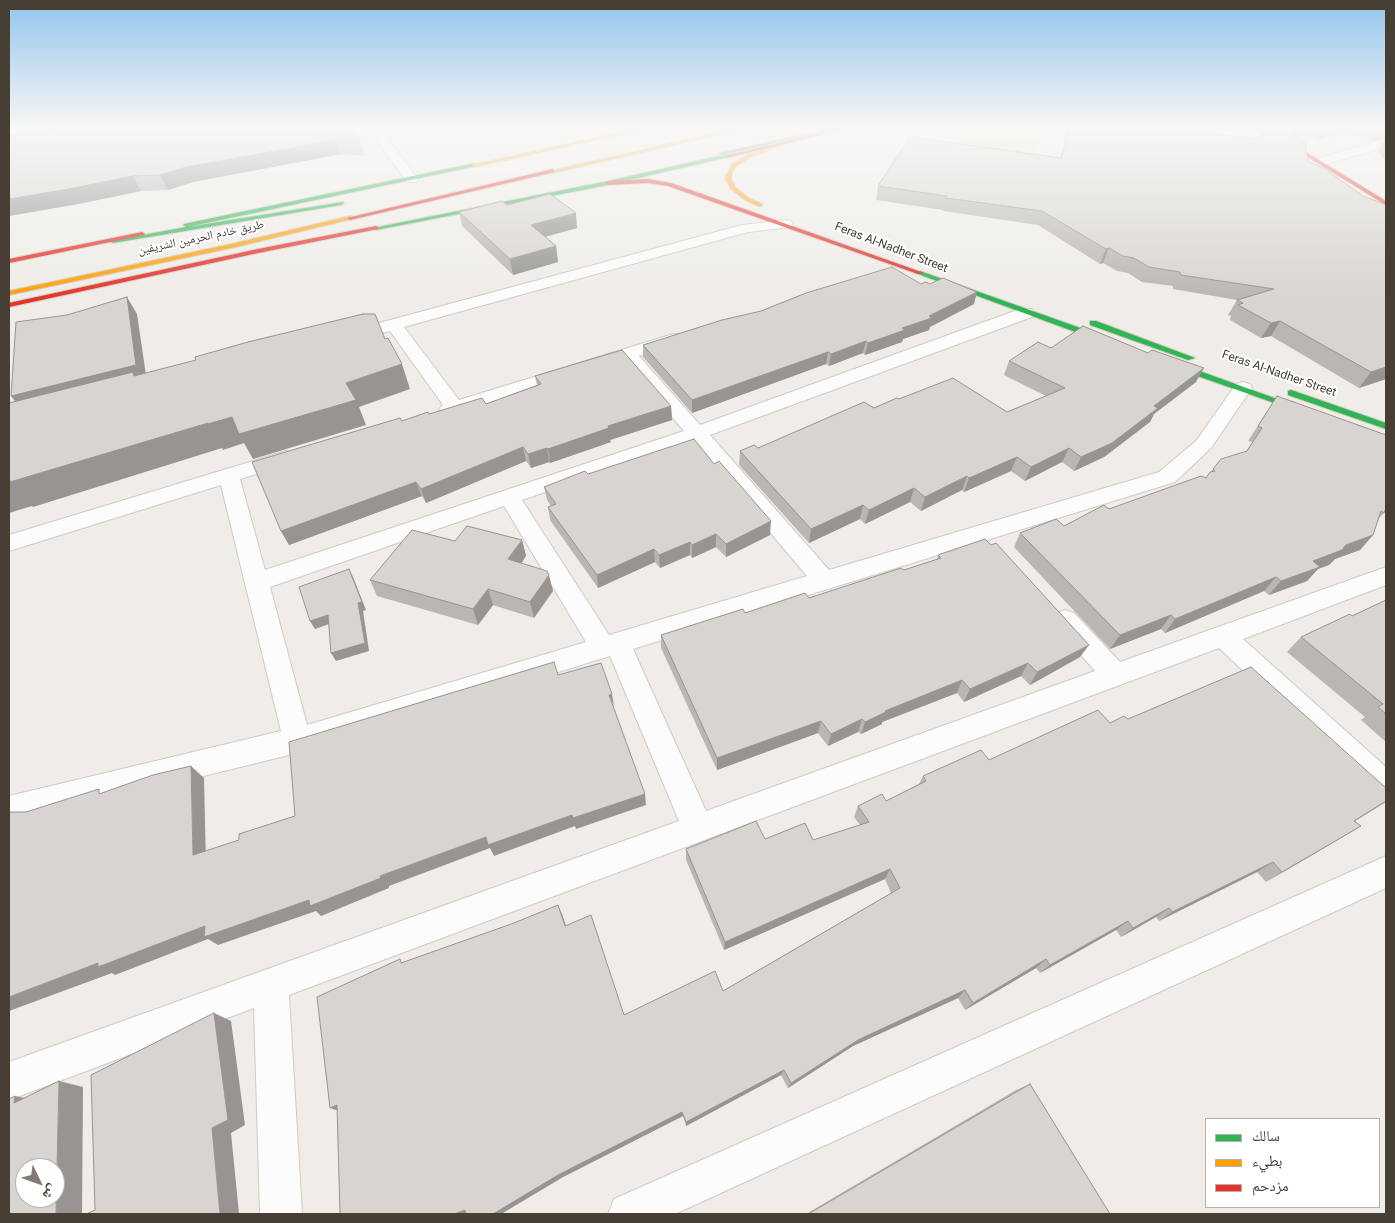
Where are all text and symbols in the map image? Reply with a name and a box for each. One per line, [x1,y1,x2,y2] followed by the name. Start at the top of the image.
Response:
[137,218,265,258] street label: طريق خادم الحرمين الشريفين
[832,220,950,276] street label: Feras Al-Nadher Street
[1220,348,1338,400] street label: Feras Al-Nadher Street
[1205,1118,1380,1208] legend
[1252,1127,1280,1145] text: سالك
[1252,1152,1282,1170] text: بطيء
[15,1158,65,1208] north arrow
[1252,1177,1289,1195] text: مزدحم
[39,1181,61,1203] text: ش

